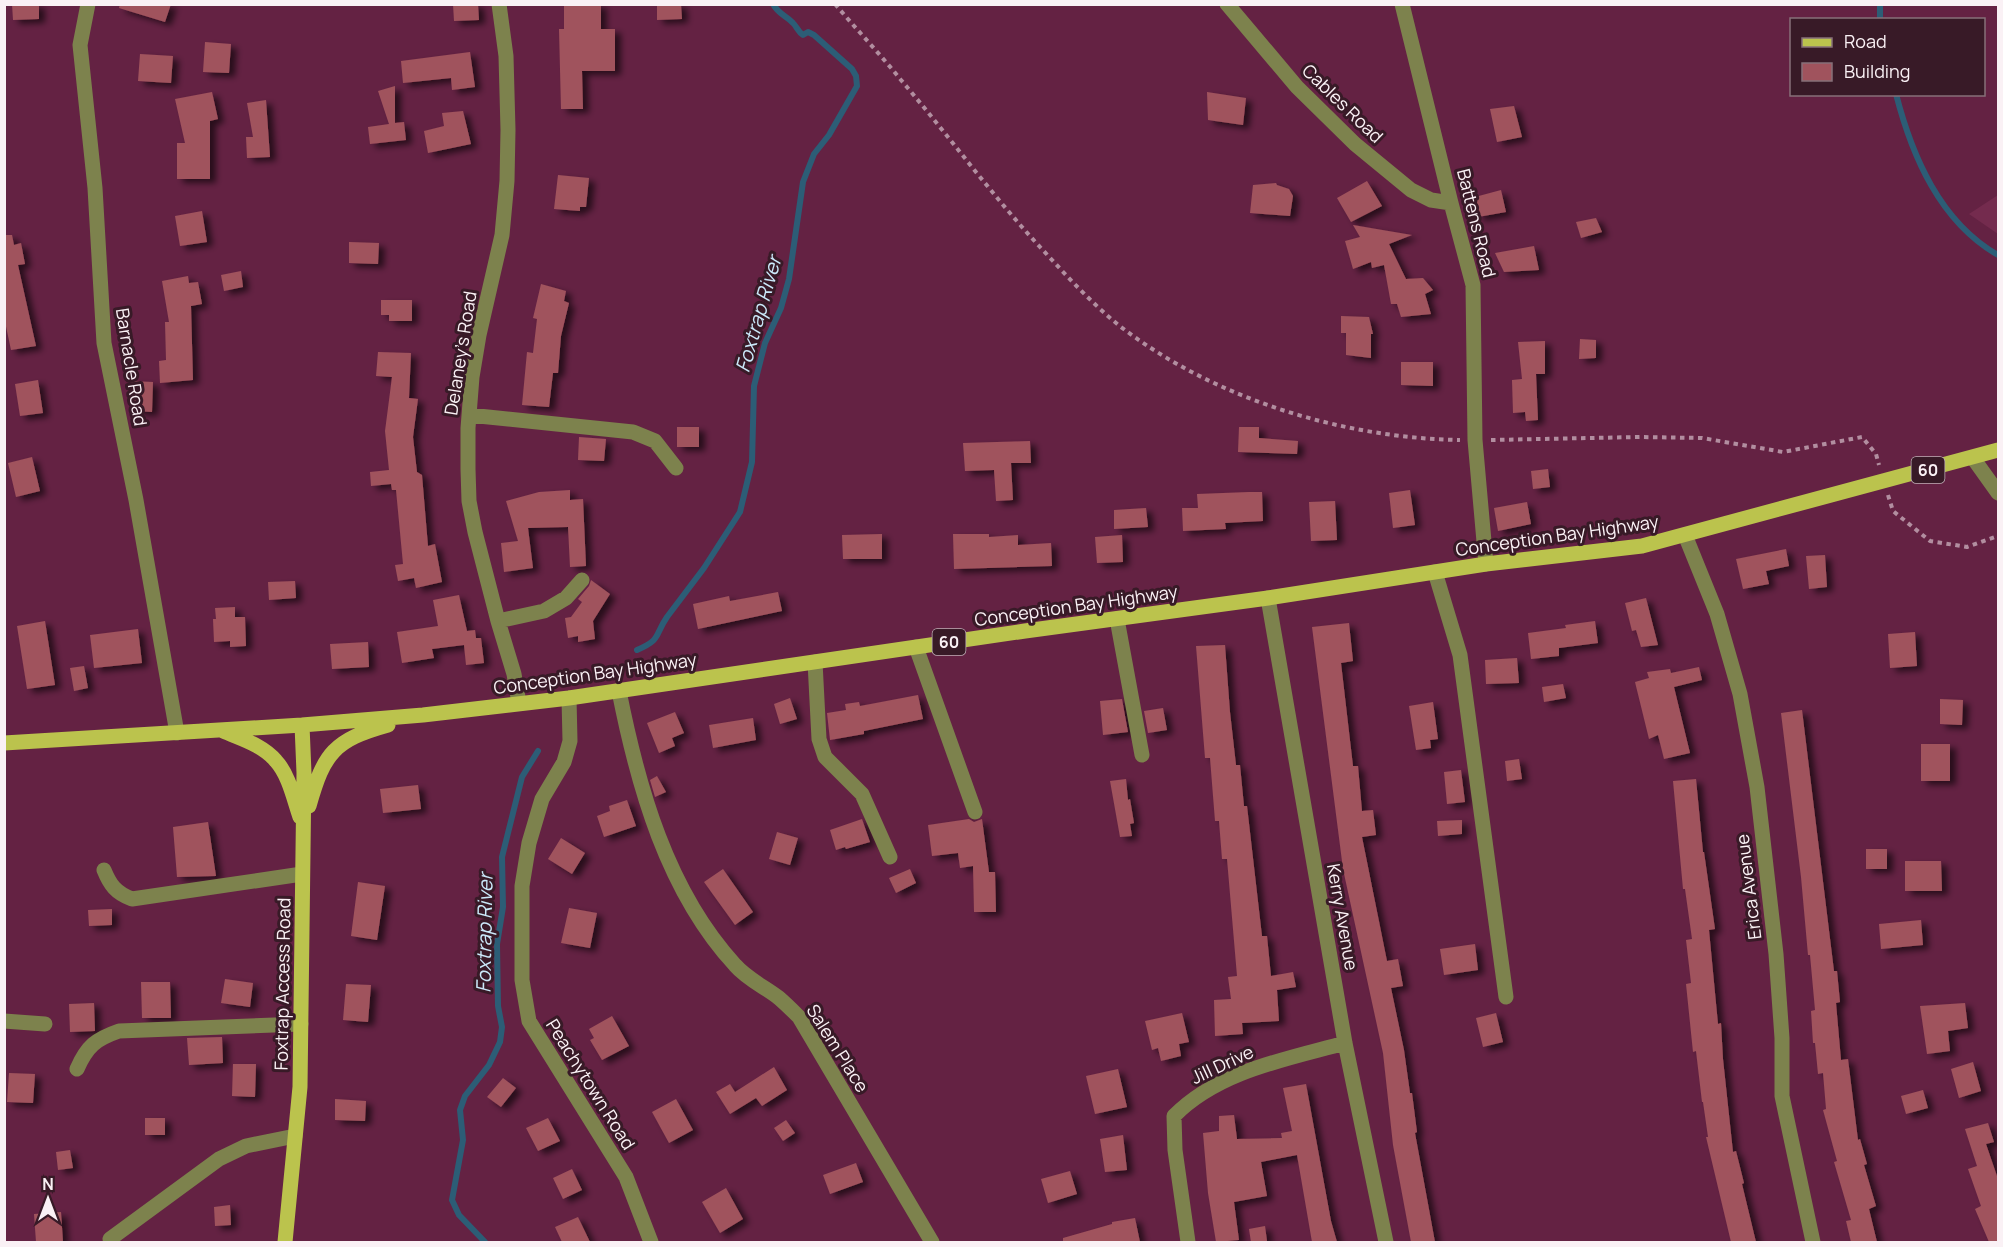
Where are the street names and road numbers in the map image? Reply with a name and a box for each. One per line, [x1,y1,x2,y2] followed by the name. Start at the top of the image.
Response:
[1297,58,1389,148] street label: Cables Road
[1452,166,1502,280] street label: Battens Road
[438,289,482,417] street label: Delaney's Road
[111,306,153,428] street label: Barnacle Road
[1912,457,1944,483] road number: 60
[1454,509,1661,561] street label: Conception Bay Highway
[973,579,1180,631] street label: Conception Bay Highway
[932,629,966,655] road number: 60
[492,647,699,699] street label: Conception Bay Highway
[1730,833,1766,941] street label: Erica Avenue
[1322,862,1364,972] street label: Kerry Avenue
[268,897,296,1071] street label: Foxtrap Access Road
[801,999,875,1097] street label: Salem Place
[541,1014,641,1154] street label: Peachytown Road
[1187,1039,1257,1089] street label: Jill Drive

